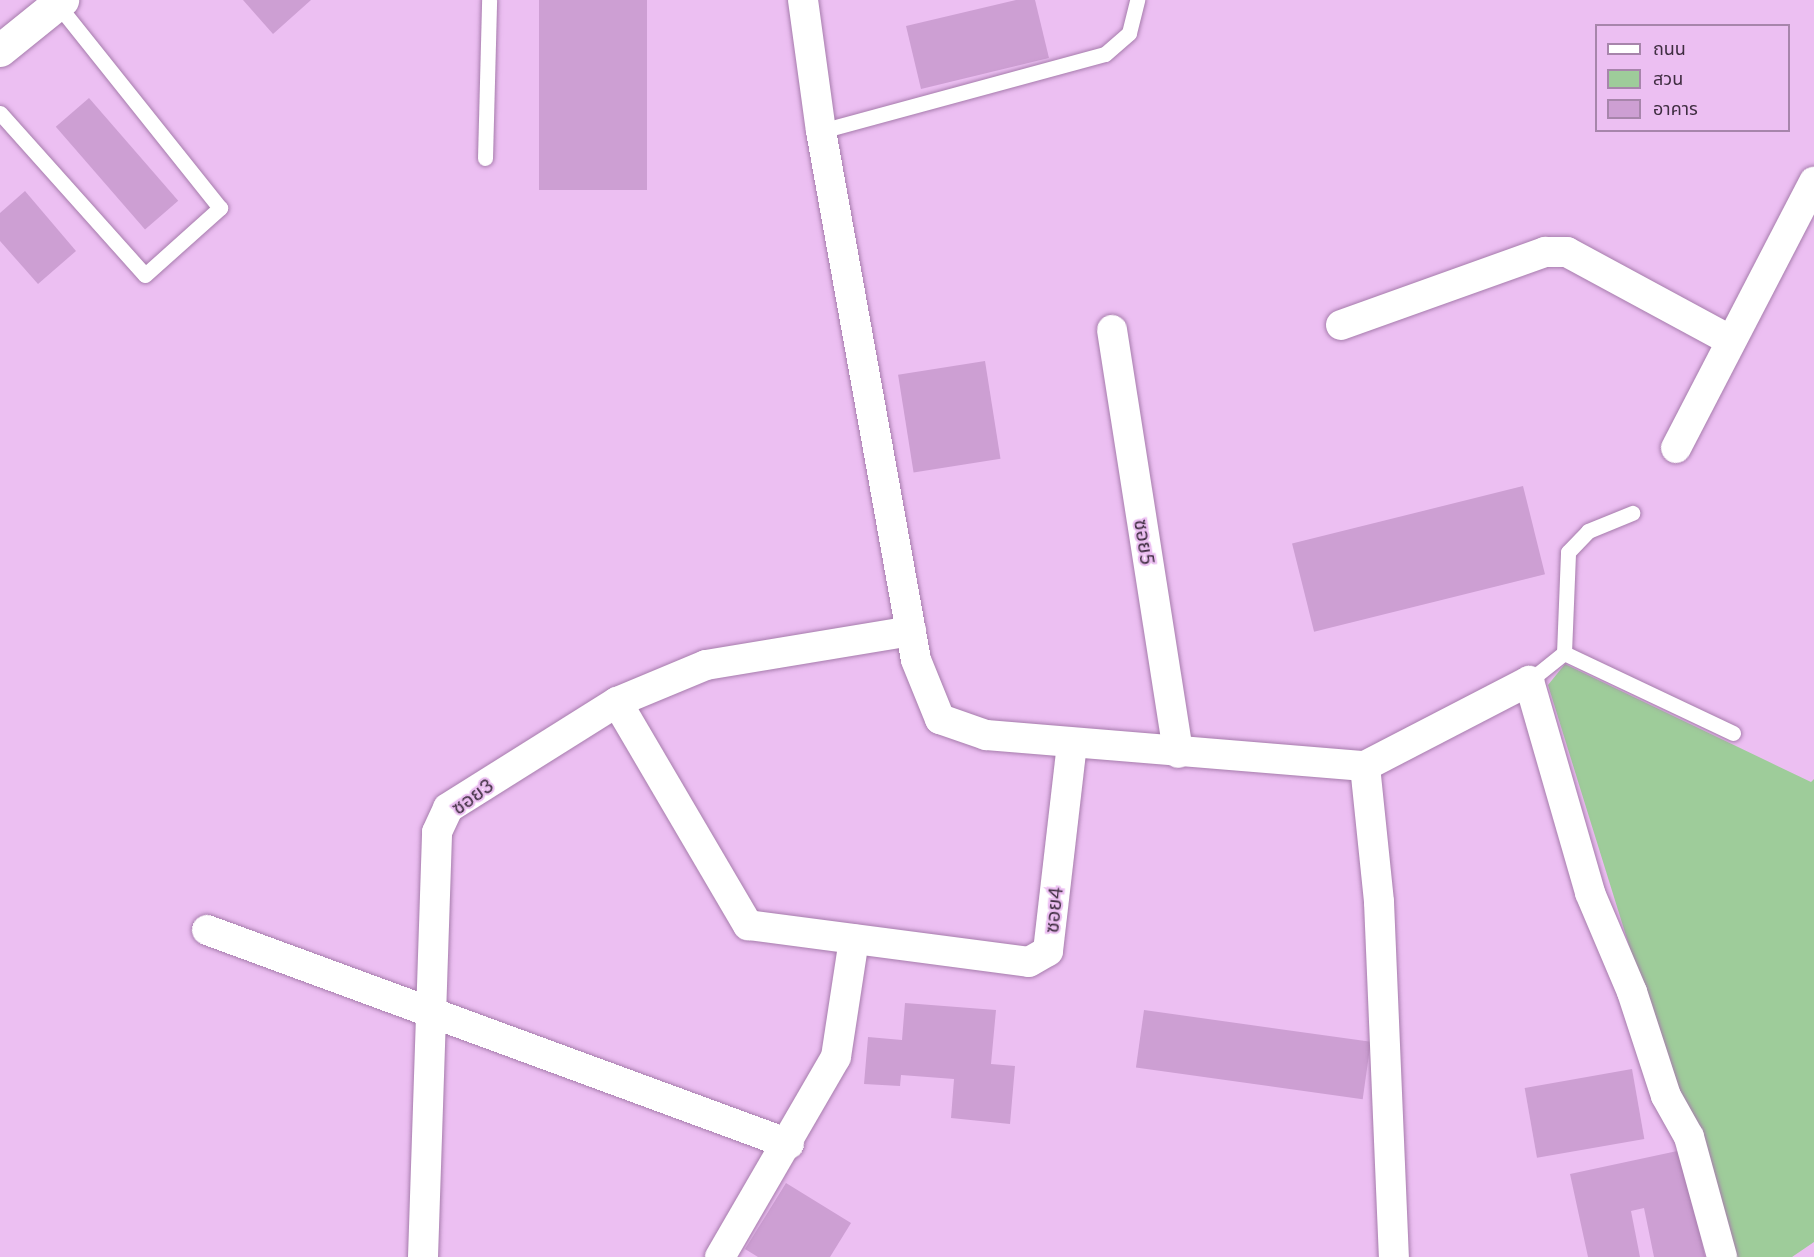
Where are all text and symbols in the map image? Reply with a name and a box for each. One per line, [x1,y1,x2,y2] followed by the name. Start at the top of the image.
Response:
[1595,24,1790,132] legend
[1653,37,1686,59] text: ถนน
[1653,67,1683,89] text: สวน
[1653,97,1698,119] text: อาคาร
[1130,517,1160,567] street label: ซอย5
[446,773,498,819] street label: ซอย3
[1039,886,1067,934] street label: ซอย4

